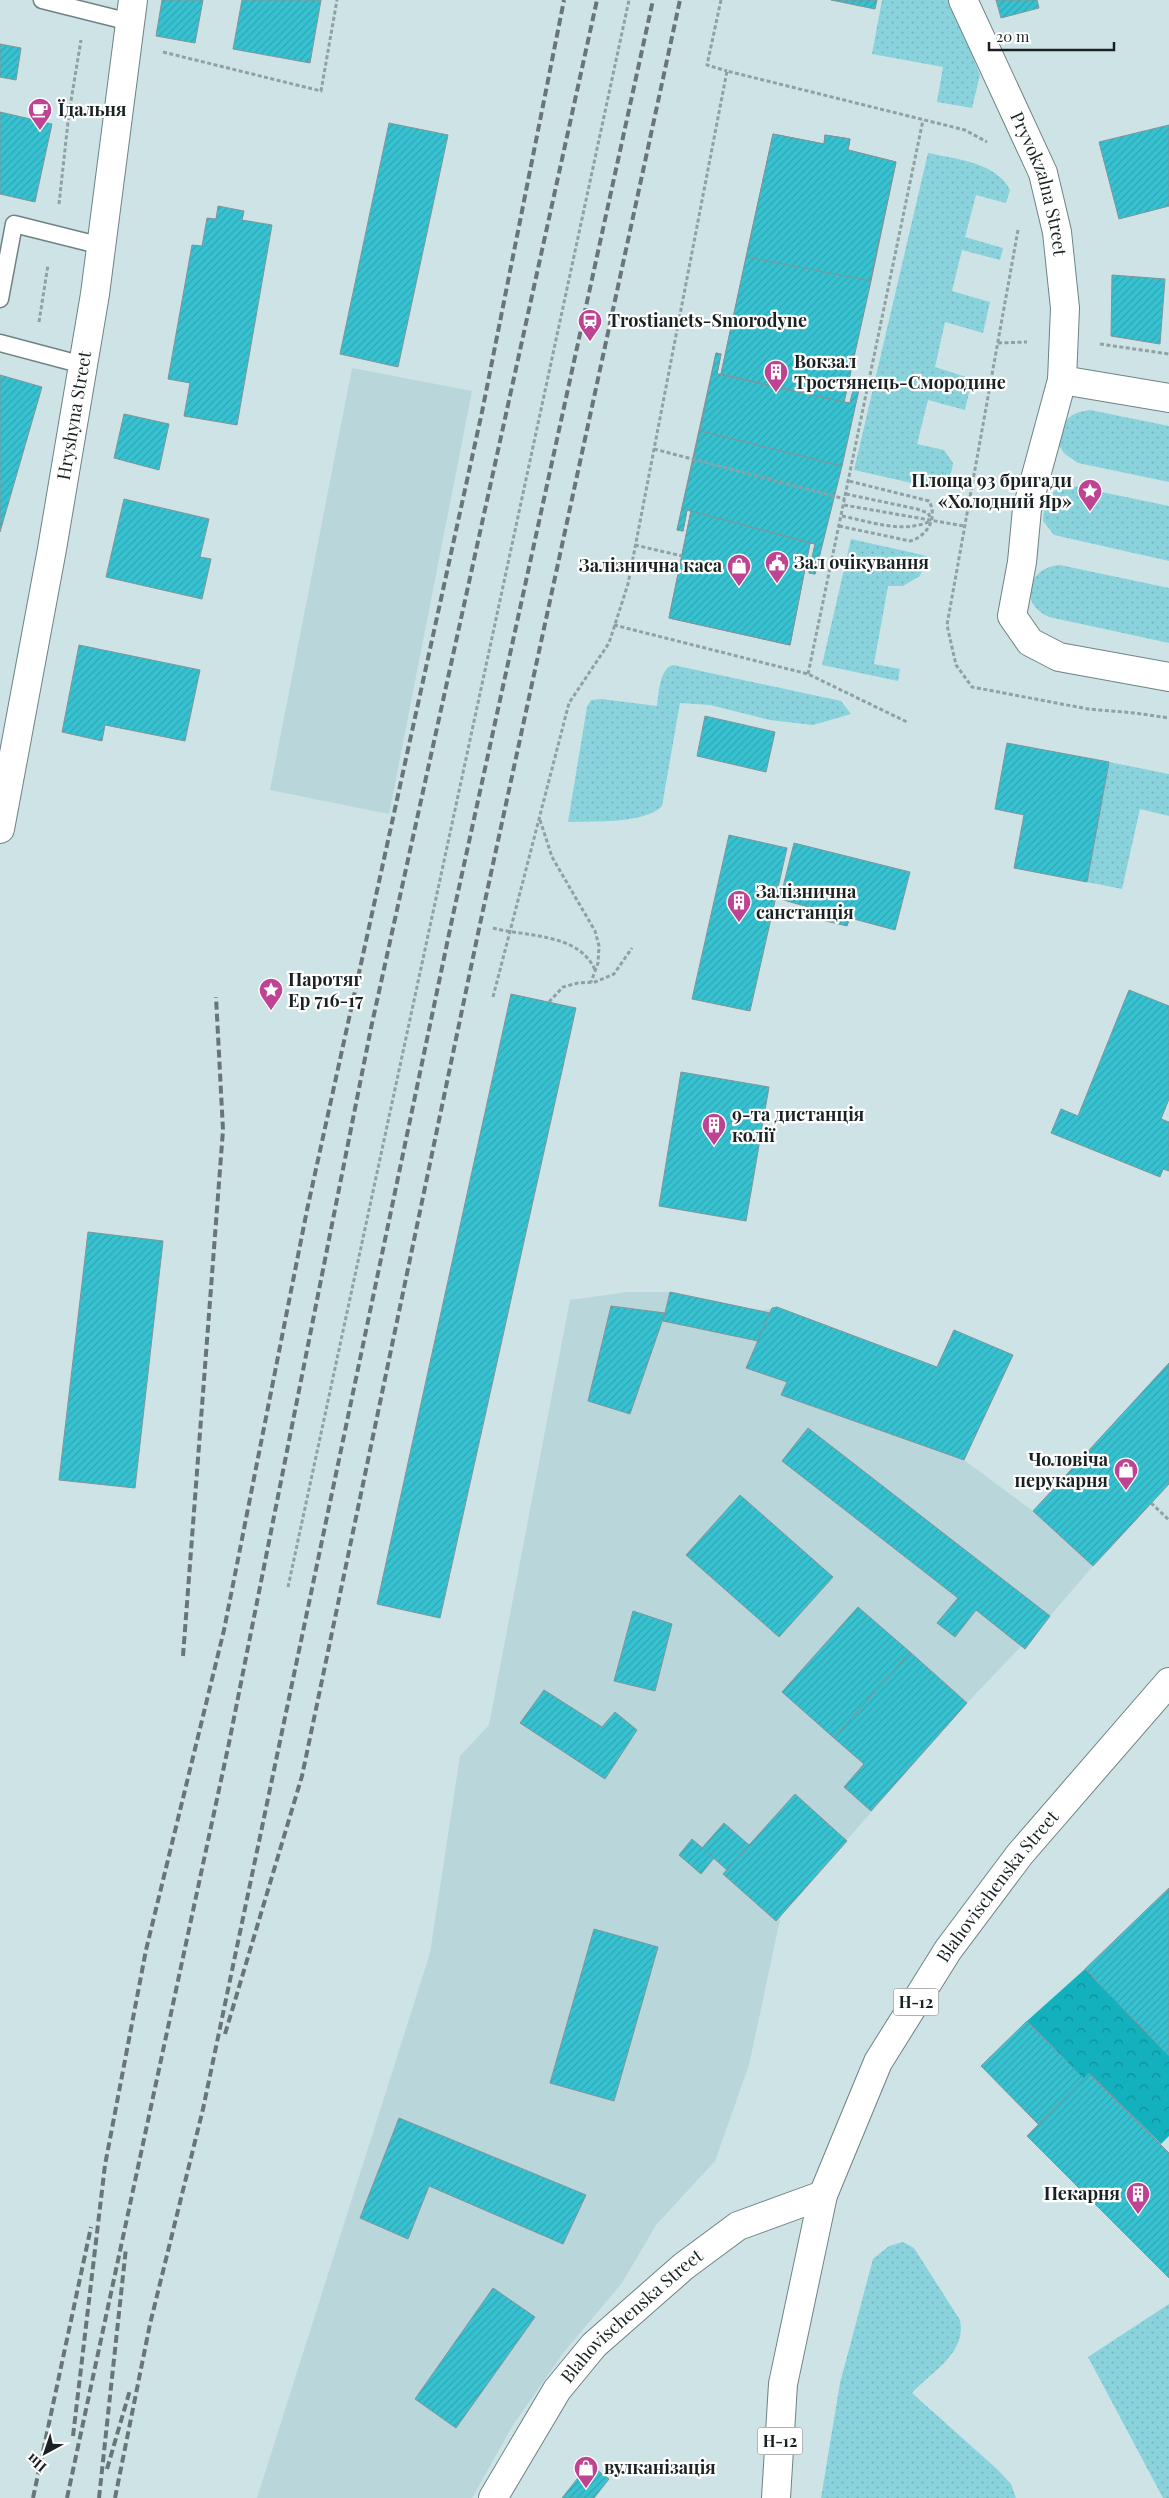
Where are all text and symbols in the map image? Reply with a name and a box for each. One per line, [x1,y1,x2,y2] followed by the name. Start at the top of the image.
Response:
[989,20,1114,52] scale bar
[996,26,1030,46] text: 20 m
[27,97,53,131] cafe icon: Їдальня
[57,97,126,121] place label: Їдальня
[1005,108,1073,258] street label: Pryvokzalna Street
[577,308,603,342] station icon: Trostianets-Smorodyne
[608,308,807,332] place label: Trostianets-Smorodyne
[51,349,96,482] street label: Hryshyna Street
[794,349,1006,394] place label: Вокзал Тростянець-Смородине
[763,359,789,393] building icon: Вокзал Тростянець-Смородине
[911,468,1072,513] place label: Площа 93 бригади «Холодний Яр»
[1077,478,1103,512] place icon: Площа 93 бригади «Холодний Яр»
[764,550,790,584] public building icon: Зал очікування
[794,550,929,574] place label: Зал очікування
[579,553,723,577] place label: Залізнична каса
[726,553,752,587] shop icon: Залізнична каса
[756,879,857,924] place label: Залізнична санстанція
[726,889,752,923] building icon: Залізнична санстанція
[288,967,364,1012] place label: Паротяг Ер 716-17
[258,977,284,1011] place icon: Паротяг Ер 716-17
[732,1102,864,1147] place label: 9-та дистанція колії
[701,1112,727,1146] building icon: 9-та дистанція колії
[1014,1447,1109,1492] place label: Чоловіча перукарня
[1113,1457,1139,1491] shop icon: Чоловіча перукарня
[930,1804,1064,1966] street label: Blahovischenska Street
[894,1988,938,2015] road number: Н-12
[1044,2181,1120,2205] place label: Пекарня
[1125,2181,1151,2215] building icon: Пекарня
[555,2243,708,2387] street label: Blahovischenska Street
[20,2428,70,2478] north arrow
[758,2428,802,2454] road number: Н-12
[22,2450,50,2477] text: Пн
[573,2455,599,2489] shop icon: вулканізація
[604,2455,716,2479] place label: вулканізація

